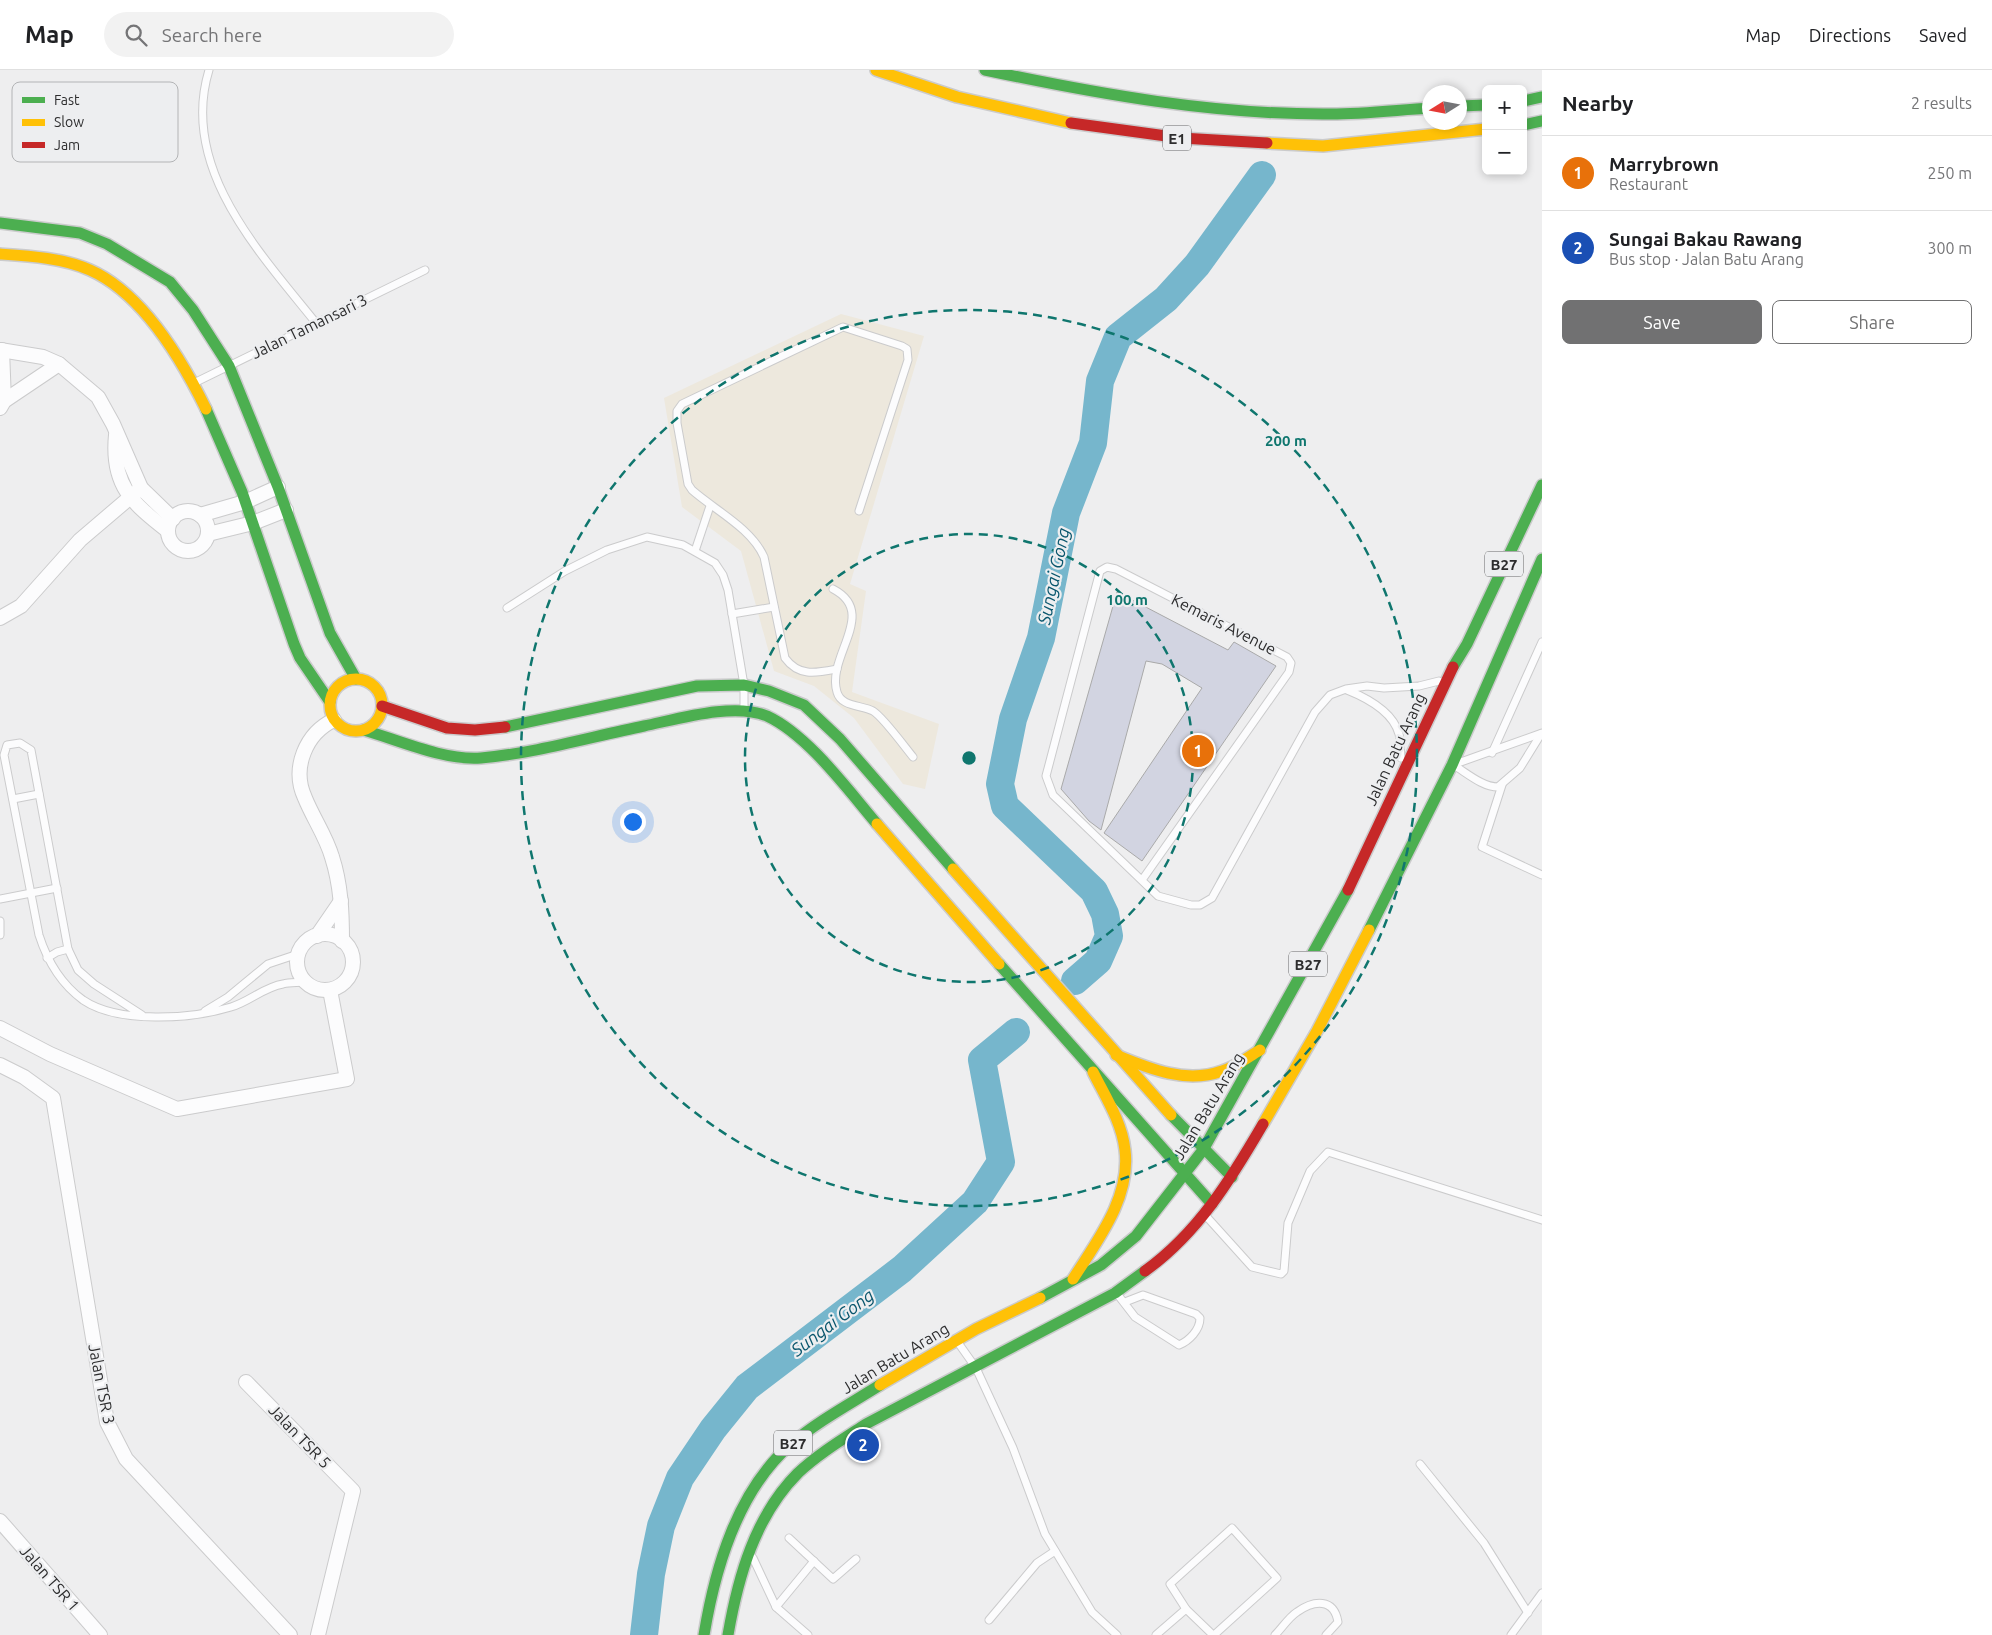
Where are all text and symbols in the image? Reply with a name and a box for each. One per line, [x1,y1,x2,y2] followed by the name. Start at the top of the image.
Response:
[104,12,454,57] search box
[25,21,74,48] text: Map
[122,21,150,49] icon: search
[162,24,262,46] text: Search here
[1745,25,1781,45] text: Map
[1809,25,1891,45] text: Directions
[1919,25,1967,45] text: Saved
[12,82,178,162] legend
[1422,85,1467,130] north arrow
[1482,85,1527,175] map controls
[1482,85,1527,130] button: +
[1562,91,1633,115] text: Nearby
[54,92,80,108] text: Fast
[1911,94,1972,112] text: 2 results
[54,114,84,130] text: Slow
[1163,126,1191,150] road number: E1
[1482,130,1527,175] button: −
[54,137,80,153] text: Jam
[1609,153,1719,175] text: Marrybrown
[1573,164,1583,182] text: 1
[1927,164,1972,182] text: 250 m
[1609,175,1688,193] text: Restaurant
[1609,228,1802,250] text: Sungai Bakau Rawang
[1573,239,1583,257] text: 2
[1927,239,1972,257] text: 300 m
[1609,250,1804,268] text: Bus stop · Jalan Batu Arang
[248,290,370,362] street label: Jalan Tamansari 3
[1562,300,1762,344] button: Save
[1772,300,1972,344] button: Share
[1265,432,1307,449] text: 200 m
[1033,526,1073,627] water label: Sungai Gong
[1485,552,1523,576] road number: B27
[1169,590,1279,658] street label: Kemaris Avenue
[1106,591,1148,608] text: 100 m
[1361,690,1429,808] street label: Jalan Batu Arang
[1182,732,1214,770] pin: 1
[960,749,978,767] centre of rings
[620,809,646,835] your location
[1289,952,1327,976] road number: B27
[1169,1049,1247,1163] street label: Jalan Batu Arang
[786,1284,877,1360] water label: Sungai Gong
[838,1319,952,1397] street label: Jalan Batu Arang
[85,1342,119,1426] street label: Jalan TSR 3
[265,1401,335,1471] street label: Jalan TSR 5
[847,1426,879,1464] pin: 2
[774,1430,812,1456] road number: B27
[17,1541,83,1615] street label: Jalan TSR 1

